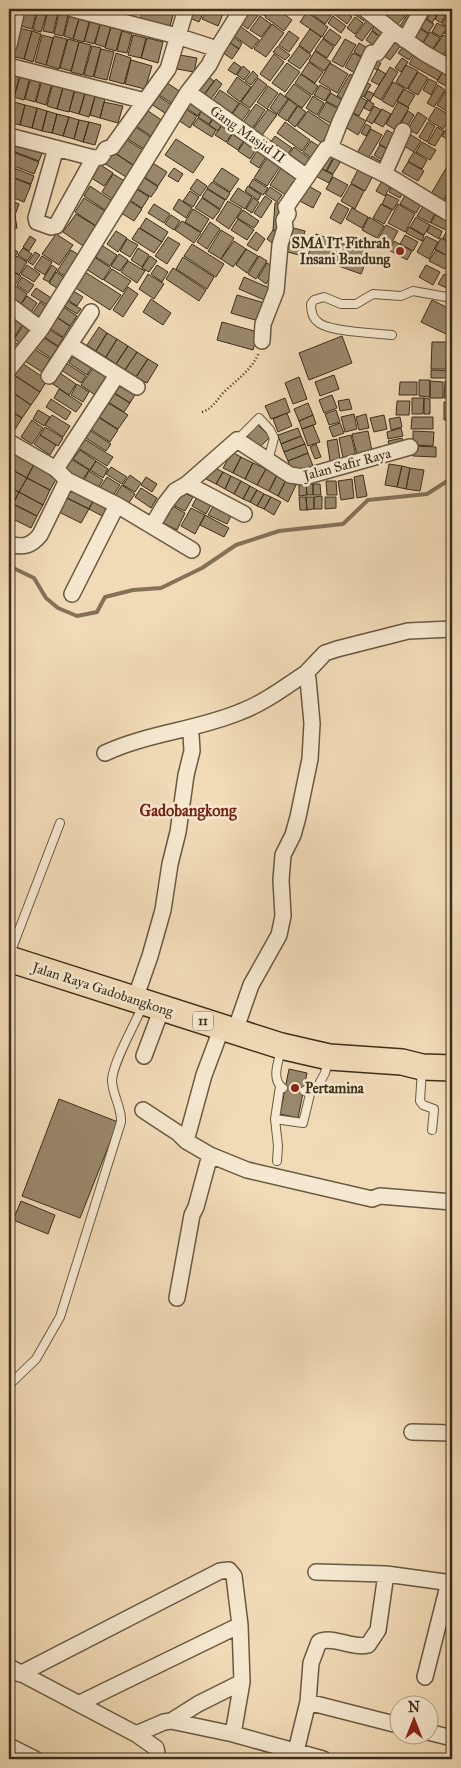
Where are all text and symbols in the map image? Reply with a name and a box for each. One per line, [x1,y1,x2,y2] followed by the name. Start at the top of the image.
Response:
[207,102,289,167] street label: Gang Masjid II
[292,235,390,269] place label: SMA IT Fithrah Insani Bandung
[394,245,406,257] marker: SMA IT Fithrah Insani Bandung
[300,445,393,486] street label: Jalan Safir Raya
[140,801,237,821] district label: Gadobangkong
[28,958,176,1021] street label: Jalan Raya Gadobangkong
[193,1011,213,1030] road number: 11
[305,1080,365,1097] place label: Pertamina
[289,1082,301,1094] marker: Pertamina
[388,1696,438,1746] north arrow
[408,1699,420,1716] text: N

